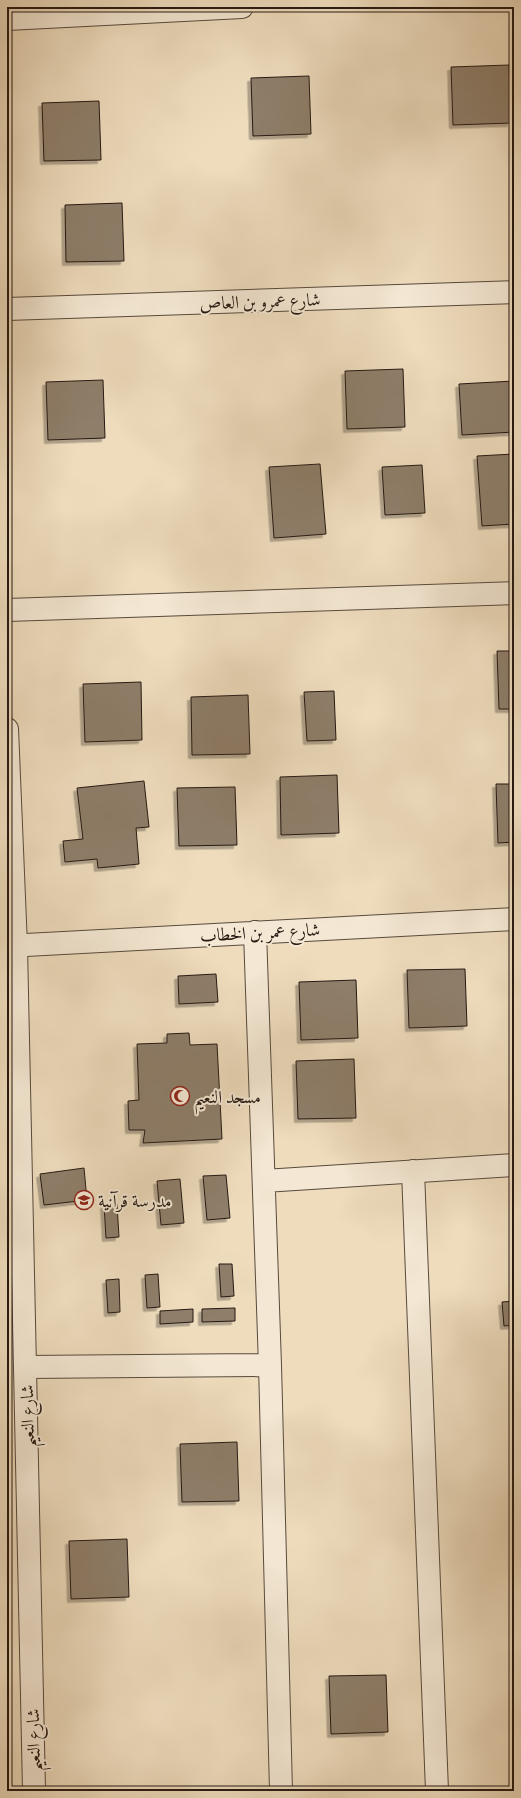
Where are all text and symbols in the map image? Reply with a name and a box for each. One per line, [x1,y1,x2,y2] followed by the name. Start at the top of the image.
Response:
[199,287,321,319] street label: شارع عمرو بن العاص
[199,917,321,951] street label: شارع عمر بن الخطاب
[169,1085,191,1107] mosque icon: مسجد النعيم
[194,1085,261,1115] place label: مسجد النعيم
[73,1189,95,1211] school or university icon: مدرسة قرآنية
[98,1189,171,1213] place label: مدرسة قرآنية
[15,1384,46,1448] street label: شارع النعيم
[21,1708,52,1772] street label: شارع النعيم

